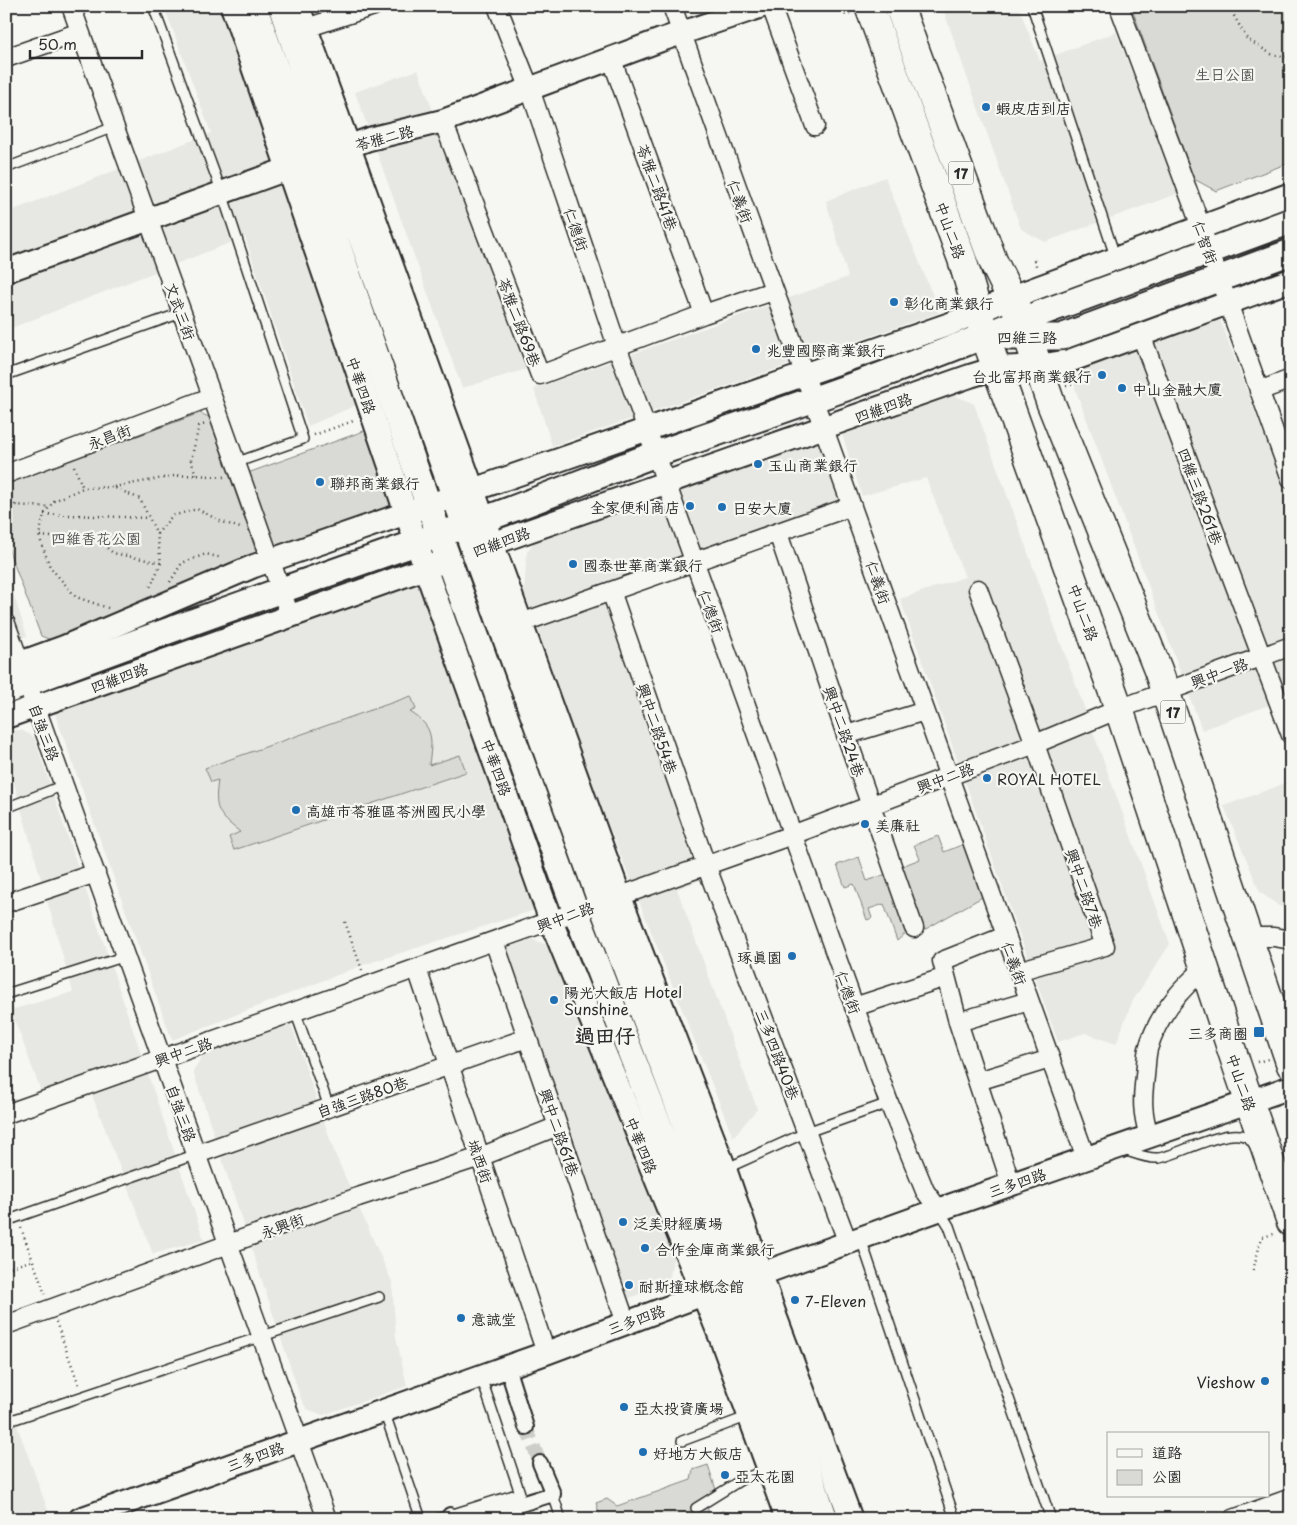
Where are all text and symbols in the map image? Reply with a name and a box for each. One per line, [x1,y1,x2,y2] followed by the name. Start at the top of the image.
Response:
[30,28,142,60] scale bar
[38,32,77,55] text: 50 m
[1195,62,1255,85] park label: 生日公園
[996,96,1071,119] place label: 蝦皮店到店
[980,101,992,113] marker: 蝦皮店到店
[352,118,416,156] street label: 苓雅二路
[632,140,684,234] street label: 苓雅二路41巷
[948,162,974,184] road number: 17
[722,176,760,226] street label: 仁義街
[930,198,972,262] street label: 中山二路
[559,204,595,254] street label: 仁德街
[1187,217,1225,267] street label: 仁智街
[492,274,548,370] street label: 苓雅二路69巷
[160,279,202,343] street label: 文武三街
[904,291,994,314] place label: 彰化商業銀行
[888,296,900,308] marker: 彰化商業銀行
[997,325,1057,348] street label: 四維三路
[766,338,886,361] place label: 兆豐國際商業銀行
[750,343,762,355] marker: 兆豐國際商業銀行
[341,353,383,417] street label: 中華四路
[972,364,1092,387] place label: 台北富邦商業銀行
[1096,369,1108,381] marker: 台北富邦商業銀行
[1132,377,1222,400] place label: 中山金融大廈
[1116,382,1128,394] marker: 中山金融大廈
[851,386,915,428] street label: 四維四路
[84,417,134,455] street label: 永昌街
[1173,444,1229,548] street label: 四維三路261巷
[768,453,858,476] place label: 玉山商業銀行
[752,458,764,470] marker: 玉山商業銀行
[330,471,420,494] place label: 聯邦商業銀行
[314,476,326,488] marker: 聯邦商業銀行
[590,495,680,518] place label: 全家便利商店
[732,496,792,519] place label: 日安大廈
[684,500,696,512] marker: 全家便利商店
[716,501,728,513] marker: 日安大廈
[469,520,533,562] street label: 四維四路
[51,526,141,549] park label: 四維香花公園
[583,553,703,576] place label: 國泰世華商業銀行
[861,557,897,607] street label: 仁義街
[567,558,579,570] marker: 國泰世華商業銀行
[1063,580,1105,644] street label: 中山二路
[693,586,731,636] street label: 仁德街
[1187,651,1251,693] street label: 興中一路
[87,656,151,698] street label: 四維四路
[632,680,684,776] street label: 興中二路54巷
[819,682,871,780] street label: 興中二路24巷
[24,700,66,764] street label: 自強三路
[1160,700,1186,724] road number: 17
[476,735,518,799] street label: 中華四路
[913,756,977,798] street label: 興中二路
[997,767,1101,790] place label: ROYAL HOTEL
[981,772,993,784] marker: ROYAL HOTEL
[306,799,486,822] place label: 高雄市苓雅區苓洲國民小學
[290,804,302,816] marker: 高雄市苓雅區苓洲國民小學
[875,813,920,836] place label: 美廉社
[859,818,871,830] marker: 美廉社
[1061,845,1109,931] street label: 興中二路7巷
[533,895,597,937] street label: 興中二路
[996,938,1034,988] street label: 仁義街
[737,945,782,968] place label: 琢真園
[786,950,798,962] marker: 琢真園
[830,967,868,1017] street label: 仁德街
[564,980,682,1020] place label: 陽光大飯店 Hotel Sunshine
[548,994,560,1006] marker: 陽光大飯店 Hotel Sunshine
[750,1005,806,1103] street label: 三多四路40巷
[575,1020,635,1050] district label: 過田仔
[1188,1021,1248,1044] place label: 三多商圈
[1252,1025,1266,1039] marker: 三多商圈
[151,1030,215,1072] street label: 興中二路
[1221,1050,1263,1114] street label: 中山二路
[313,1070,411,1122] street label: 自強三路80巷
[161,1081,203,1145] street label: 自強三路
[534,1085,586,1179] street label: 興中二路61巷
[620,1113,664,1177] street label: 中華四路
[463,1136,499,1186] street label: 城西街
[985,1161,1049,1203] street label: 三多四路
[257,1206,307,1244] street label: 永興街
[633,1211,723,1234] place label: 泛美財經廣場
[617,1216,629,1228] marker: 泛美財經廣場
[655,1237,775,1260] place label: 合作金庫商業銀行
[639,1242,651,1254] marker: 合作金庫商業銀行
[639,1274,744,1297] place label: 耐斯撞球概念館
[623,1279,635,1291] marker: 耐斯撞球概念館
[805,1289,866,1312] place label: 7-Eleven
[789,1294,801,1306] marker: 7-Eleven
[604,1298,668,1340] street label: 三多四路
[471,1307,516,1330] place label: 意誠堂
[455,1312,467,1324] marker: 意誠堂
[1197,1370,1256,1393] place label: Vieshow
[1259,1375,1271,1387] marker: Vieshow
[634,1396,724,1419] place label: 亞太投資廣場
[618,1401,630,1413] marker: 亞太投資廣場
[1107,1432,1270,1498] legend
[223,1435,287,1477] street label: 三多四路
[1152,1440,1182,1463] text: 道路
[653,1441,743,1464] place label: 好地方大飯店
[637,1446,649,1458] marker: 好地方大飯店
[735,1464,795,1487] place label: 亞太花園
[1152,1464,1182,1487] text: 公園
[719,1469,731,1481] marker: 亞太花園

